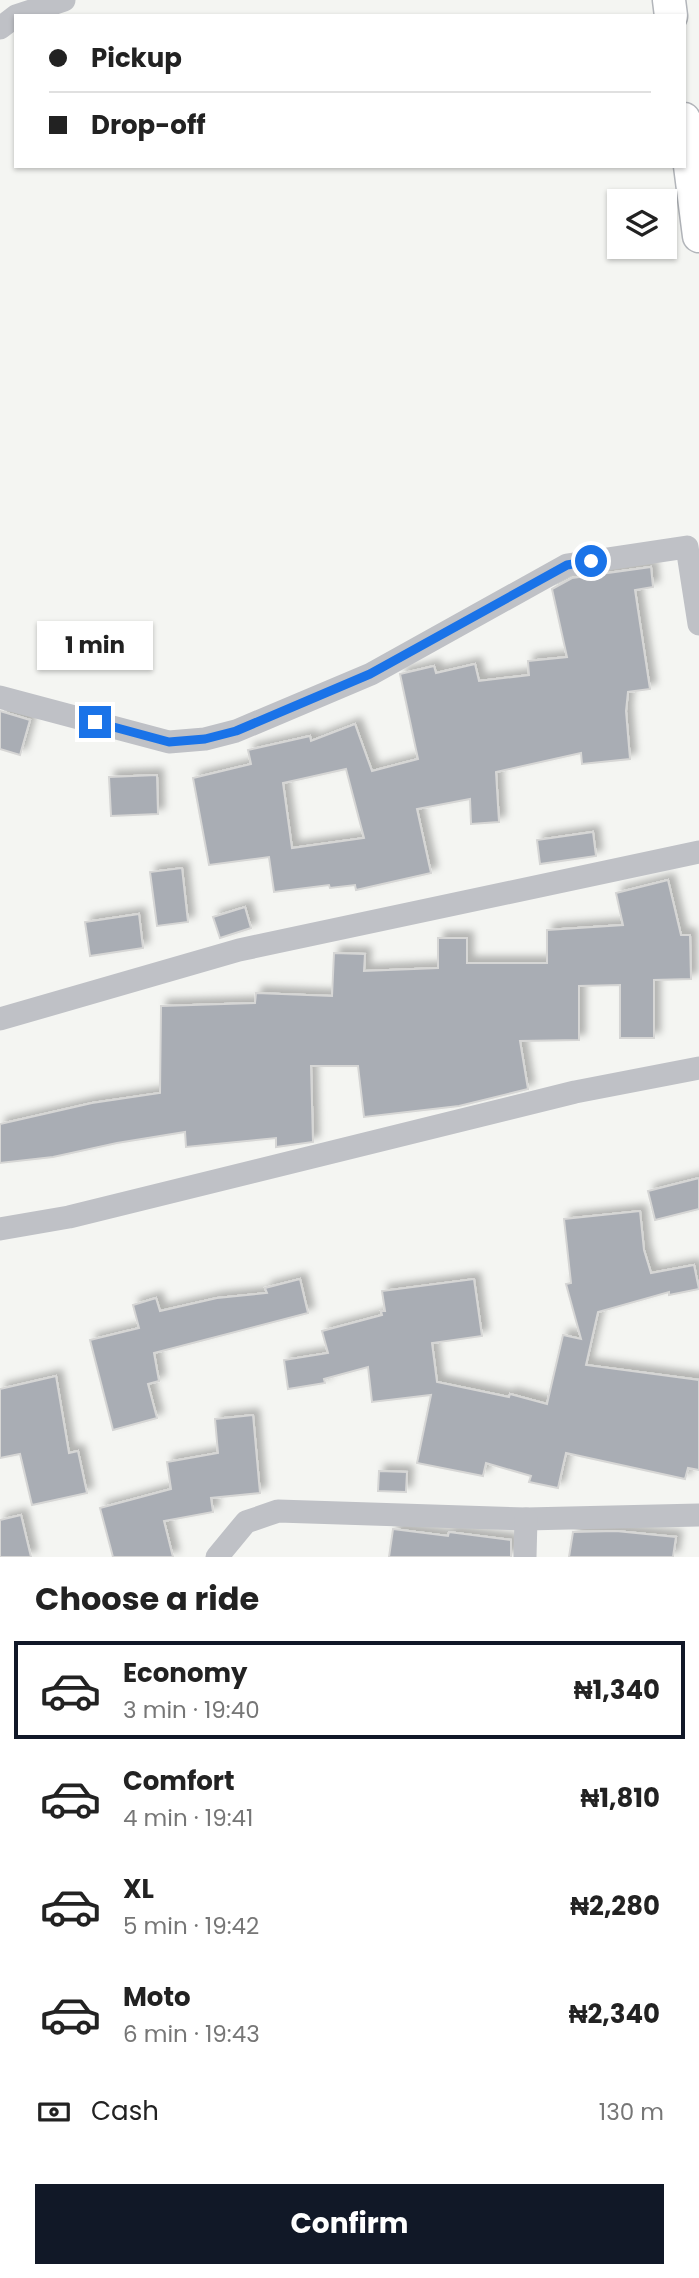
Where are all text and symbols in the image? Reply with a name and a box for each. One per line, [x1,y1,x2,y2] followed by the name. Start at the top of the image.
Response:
[91,40,182,76] text: Pickup
[91,107,206,143] text: Drop-off
[607,189,677,259] map controls
[607,189,677,259] button: layers
[575,545,607,577] route start
[37,620,153,670] callout: 1 min
[65,629,125,661] text: 1 min
[79,706,111,738] route end
[35,1576,259,1621] text: Choose a ride
[123,1655,247,1691] text: Economy
[39,1659,102,1722] icon: car
[574,1672,660,1708] text: ₦1,340
[123,1694,260,1726] text: 3 min · 19:40
[123,1763,235,1799] text: Comfort
[39,1767,102,1830] icon: car
[580,1780,660,1816] text: ₦1,810
[123,1802,253,1834] text: 4 min · 19:41
[123,1871,154,1907] text: XL
[39,1875,102,1938] icon: car
[570,1888,660,1924] text: ₦2,280
[123,1910,259,1942] text: 5 min · 19:42
[123,1979,191,2015] text: Moto
[39,1983,102,2046] icon: car
[569,1996,660,2032] text: ₦2,340
[123,2018,260,2050] text: 6 min · 19:43
[35,2093,73,2131] icon: cash
[91,2093,159,2129] text: Cash
[599,2096,664,2128] text: 130 m
[35,2184,664,2264] button: Confirm

